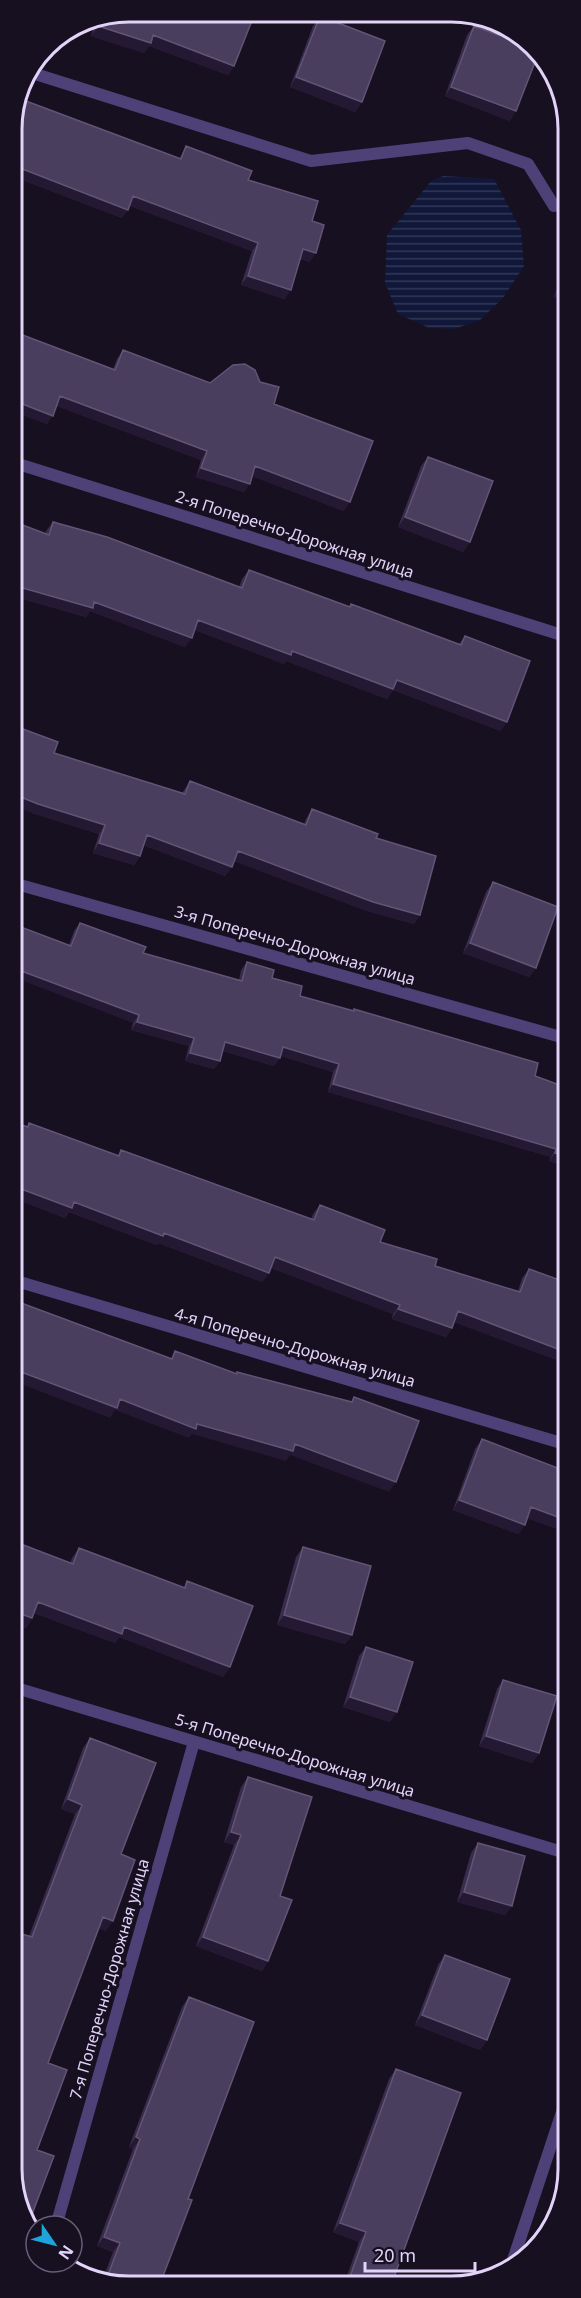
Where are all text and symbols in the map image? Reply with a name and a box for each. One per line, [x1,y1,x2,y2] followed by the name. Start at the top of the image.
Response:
[173,485,417,583] street label: 2-я Поперечно-Дорожная улица
[172,900,418,990] street label: 3-я Поперечно-Дорожная улица
[172,1302,418,1392] street label: 4-я Поперечно-Дорожная улица
[173,1708,417,1802] street label: 5-я Поперечно-Дорожная улица
[64,1856,154,2102] street label: 7-я Поперечно-Дорожная улица
[24,2214,84,2274] north arrow
[365,2235,474,2273] scale bar
[54,2241,79,2264] text: N
[374,2243,416,2267] text: 20 m

